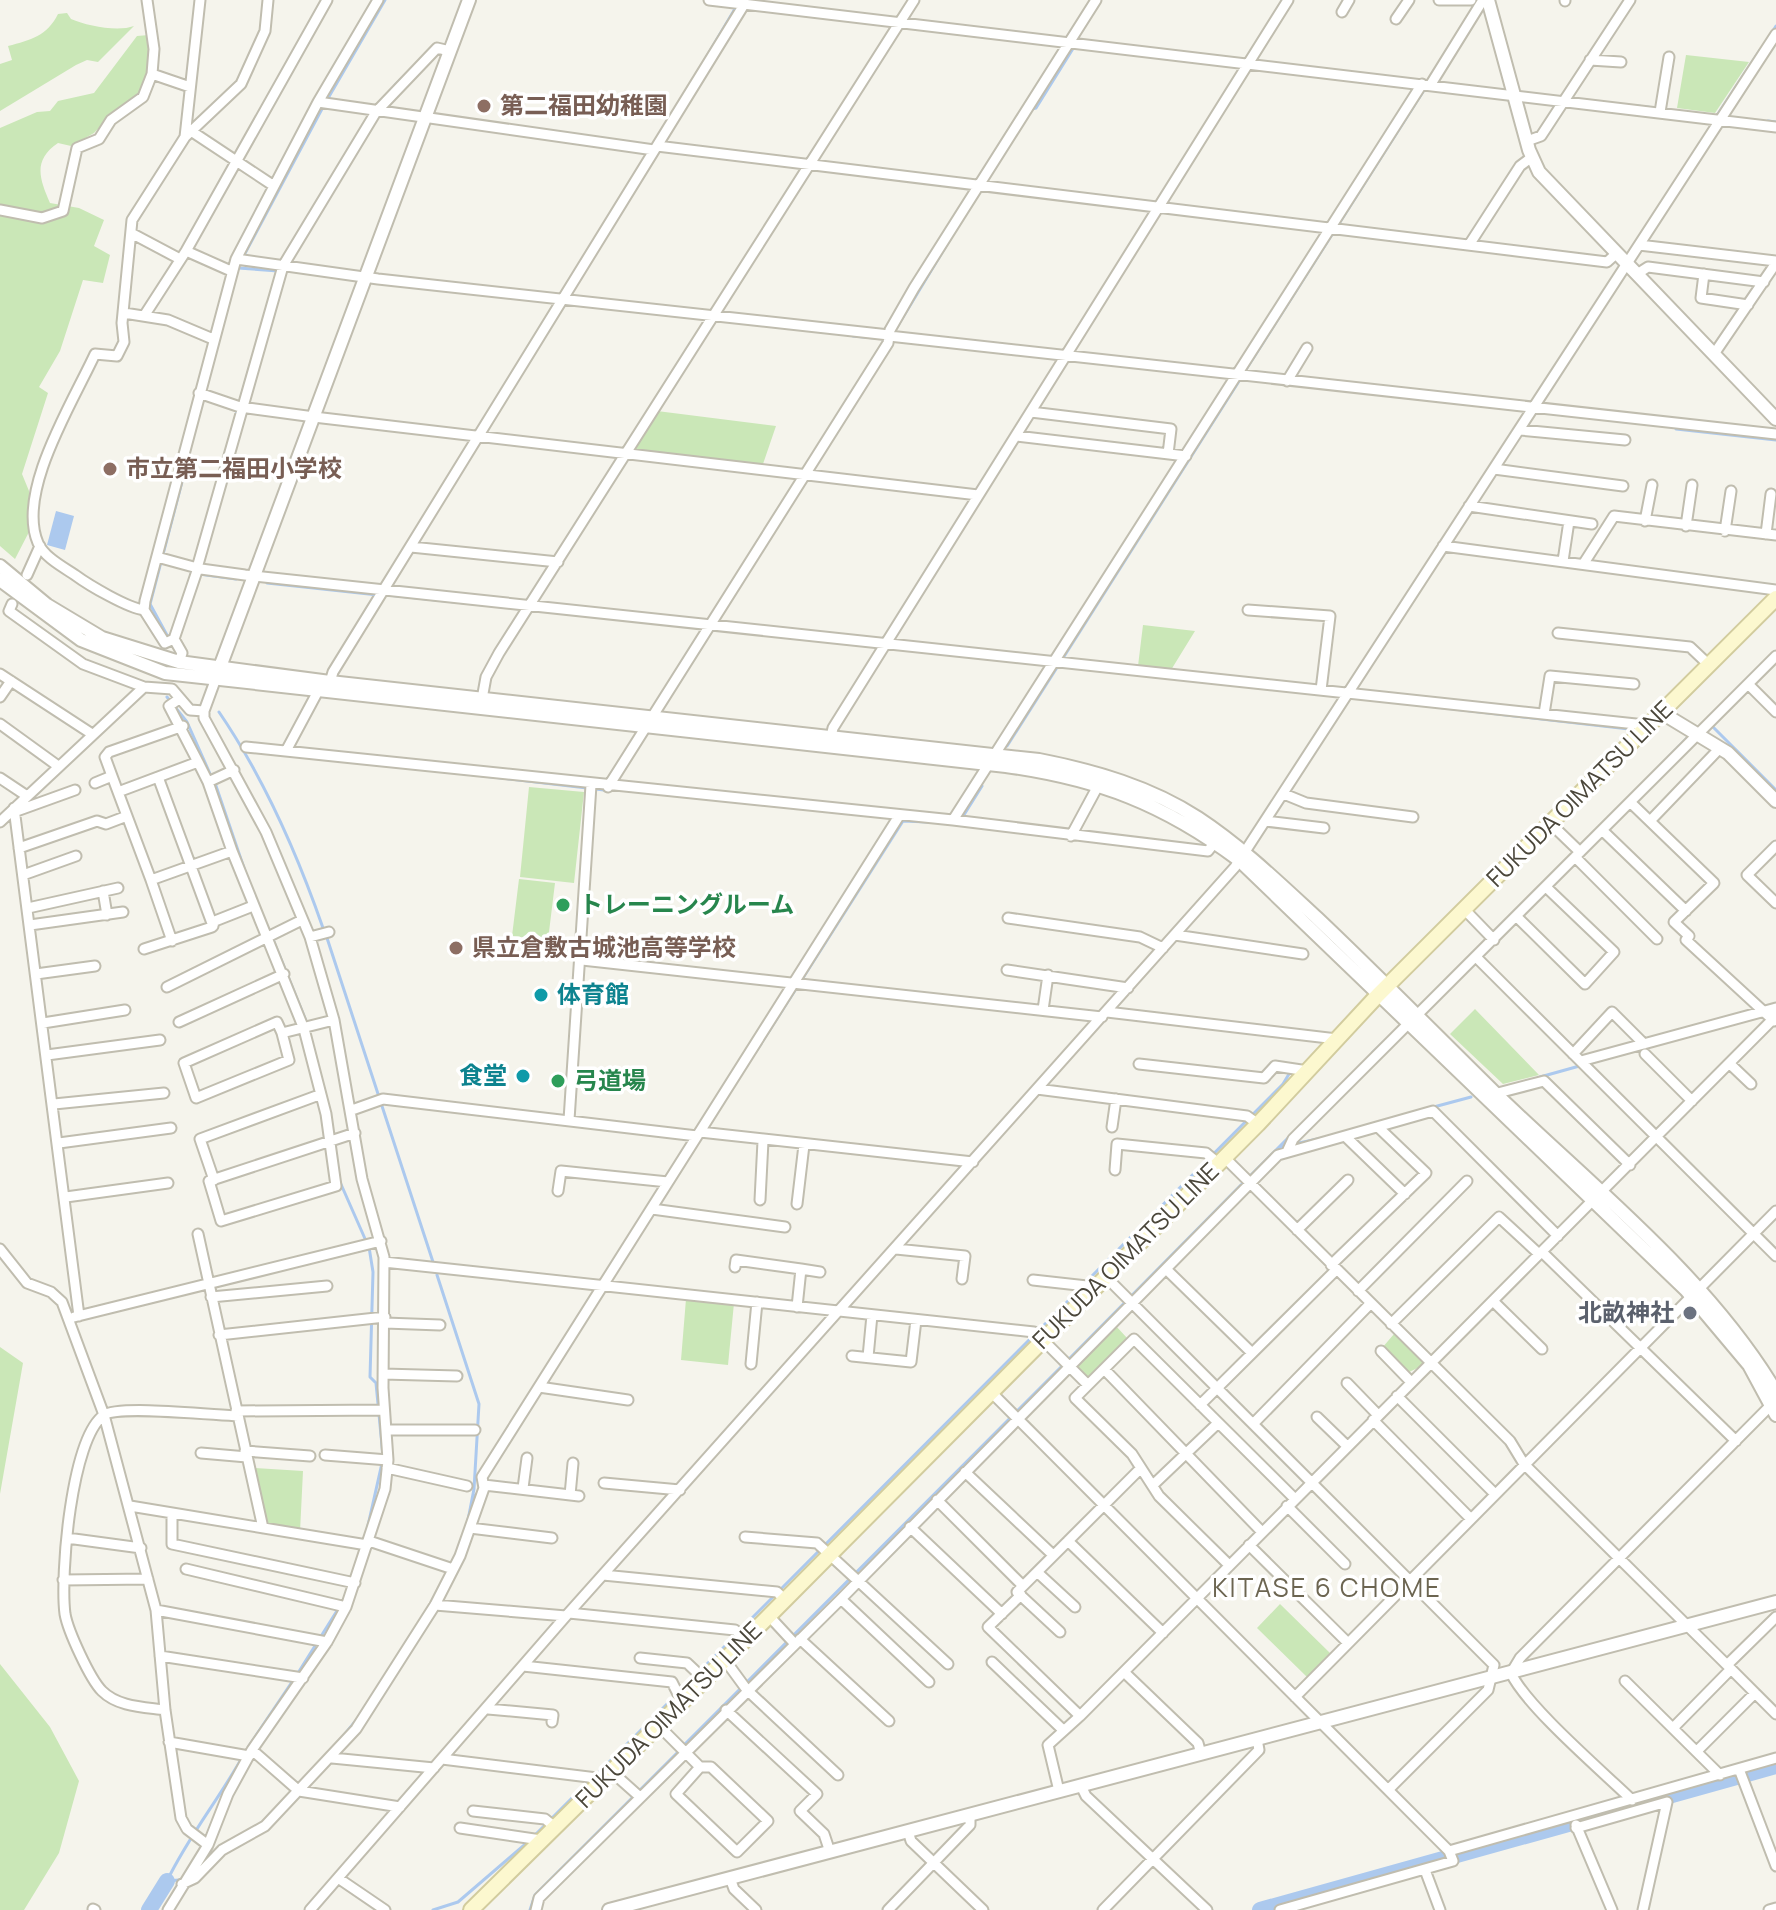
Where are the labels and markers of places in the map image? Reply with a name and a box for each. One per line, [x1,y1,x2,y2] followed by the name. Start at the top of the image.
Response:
[500,88,668,121] place label: 第二福田幼稚園
[475,97,493,115] marker: 第二福田幼稚園
[126,451,342,484] place label: 市立第二福田小学校
[101,460,119,478] marker: 市立第二福田小学校
[579,887,794,920] place label: トレーニングルーム
[554,896,572,914] marker: トレーニングルーム
[472,930,736,963] place label: 県立倉敷古城池高等学校
[447,939,465,957] marker: 県立倉敷古城池高等学校
[557,977,629,1010] place label: 体育館
[532,986,550,1004] marker: 体育館
[459,1058,507,1091] place label: 食堂
[574,1063,646,1096] place label: 弓道場
[514,1067,532,1085] marker: 食堂
[549,1072,567,1090] marker: 弓道場
[1578,1295,1674,1328] place label: 北畝神社
[1681,1304,1699,1322] marker: 北畝神社

